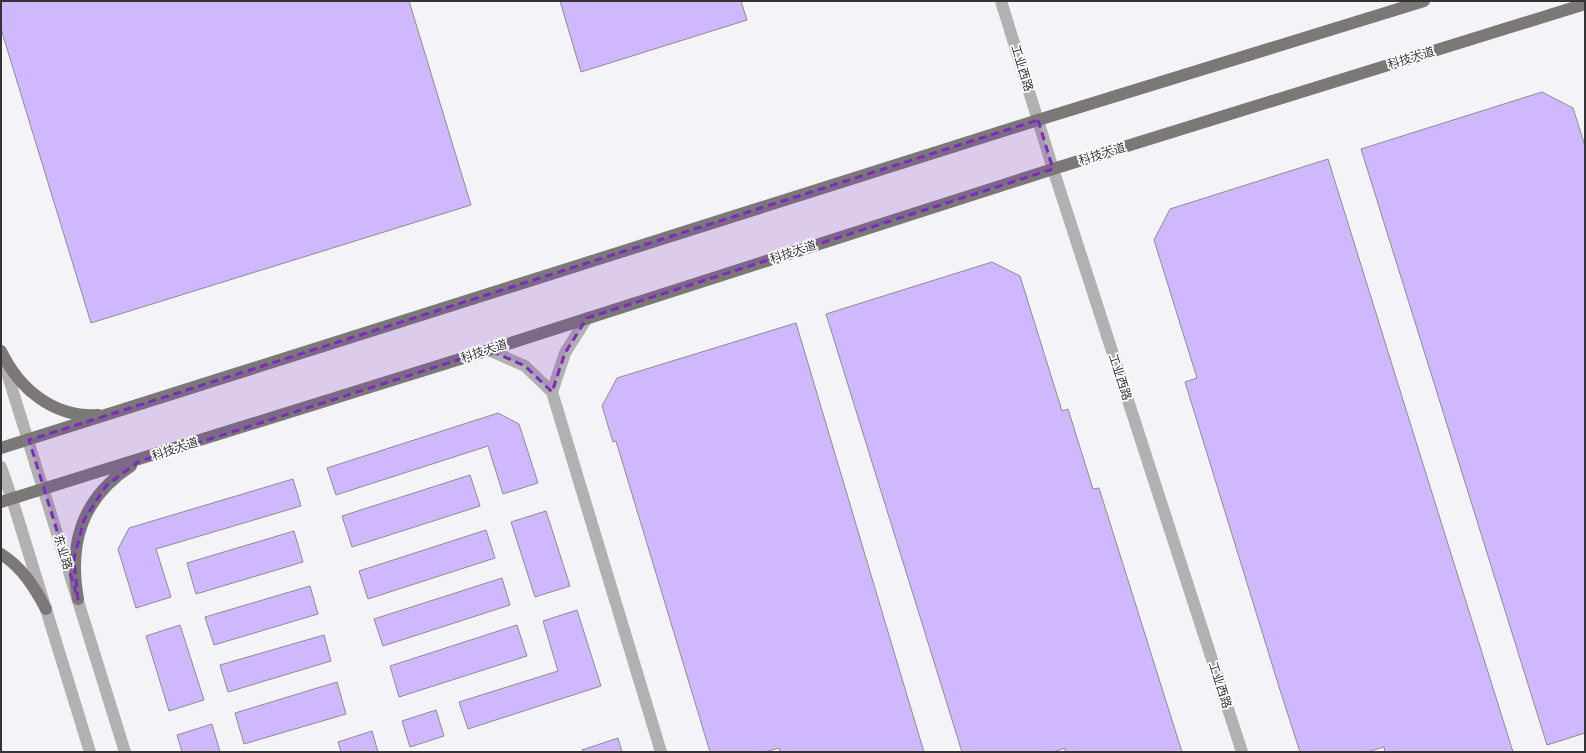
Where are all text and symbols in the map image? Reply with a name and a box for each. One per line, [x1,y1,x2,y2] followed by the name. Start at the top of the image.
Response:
[1007,43,1036,93] street label: 工业西路
[1386,44,1436,73] street label: 科技大道
[1077,140,1127,169] street label: 科技大道
[768,238,818,267] street label: 科技大道
[459,337,509,366] street label: 科技大道
[1105,352,1134,402] street label: 工业西路
[150,435,200,464] street label: 科技大道
[50,533,75,572] street label: 东业路
[1205,660,1234,710] street label: 工业西路

